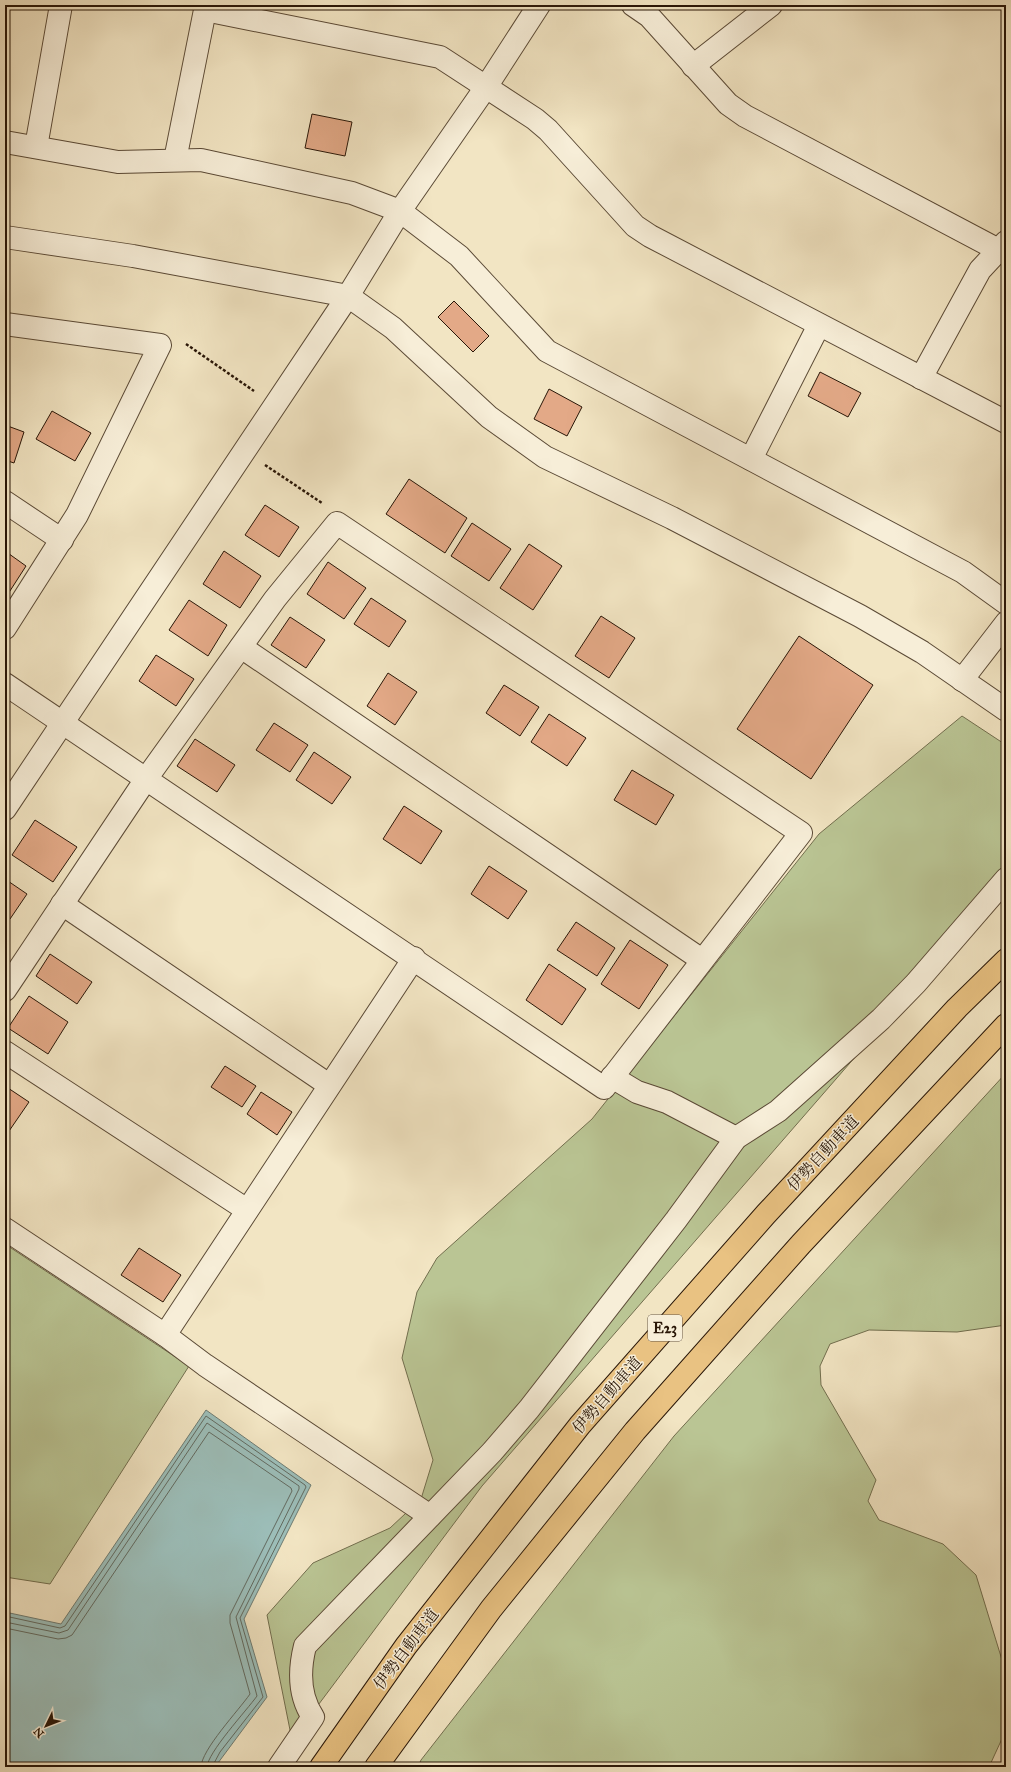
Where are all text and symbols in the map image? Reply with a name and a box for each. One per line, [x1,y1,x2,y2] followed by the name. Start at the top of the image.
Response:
[783,1111,863,1195] street label: 伊勢自動車道
[648,1315,682,1341] road number: E23
[568,1353,646,1437] street label: 伊勢自動車道
[370,1605,442,1693] street label: 伊勢自動車道
[26,1706,66,1746] north arrow
[31,1724,47,1740] text: N

